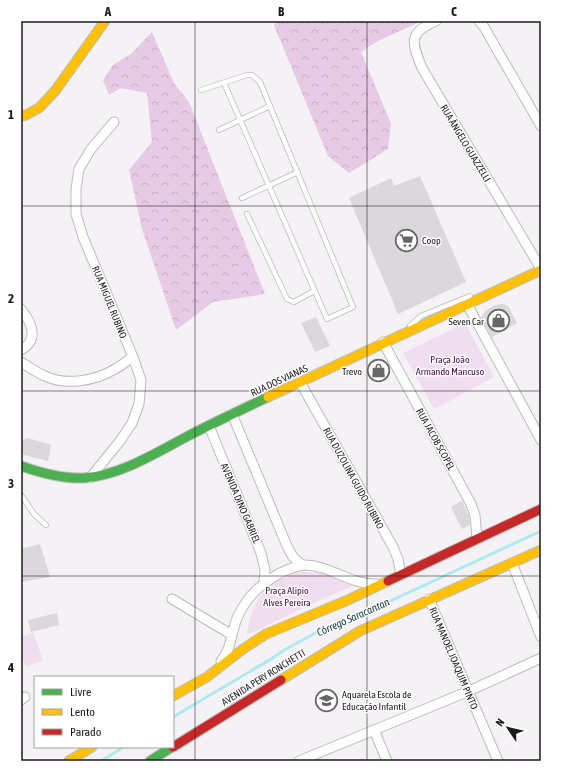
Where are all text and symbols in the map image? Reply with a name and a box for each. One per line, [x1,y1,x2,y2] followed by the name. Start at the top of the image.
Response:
[104,4,112,19] text: A
[278,4,285,19] text: B
[451,4,457,19] text: C
[438,103,493,184] street label: RUA ÂNGELO GUAZZELLI
[8,107,14,122] text: 1
[394,227,420,253] supermarket icon: Coop
[422,235,441,246] place label: Coop
[90,264,129,340] street label: RUA MIGUEL RUBINO
[8,291,14,306] text: 2
[486,308,512,334] shop icon: Seven Car
[448,316,485,327] place label: Seven Car
[416,354,484,377] park label: Praça João Armando Mancuso
[365,358,391,384] shop icon: Trevo
[249,362,309,398] street label: RUA DOS VIANAS
[342,366,362,377] place label: Trevo
[414,406,457,472] street label: RUA JACOB SCOPEL
[321,426,386,531] street label: RUA DUZOLINA GUIDO RUBINO
[219,461,262,545] street label: AVENIDA DINO GABRIEL
[8,476,14,491] text: 3
[263,585,311,608] park label: Praça Alipio Alves Pereira
[315,595,392,638] water label: Córrego Saracantan
[427,606,480,711] street label: RUA MANOEL JOAQUIM PINTO
[219,647,307,708] street label: AVENIDA PERY RONCHETTI
[7,660,14,675] text: 4
[34,676,174,748] legend
[70,685,91,699] text: Livre
[314,687,340,713] school or university icon: Aquarela Escola de Educação Infantil
[342,689,412,712] place label: Aquarela Escola de Educação Infantil
[70,705,95,719] text: Lento
[488,708,528,748] north arrow
[493,716,507,728] text: N
[70,725,102,739] text: Parado

